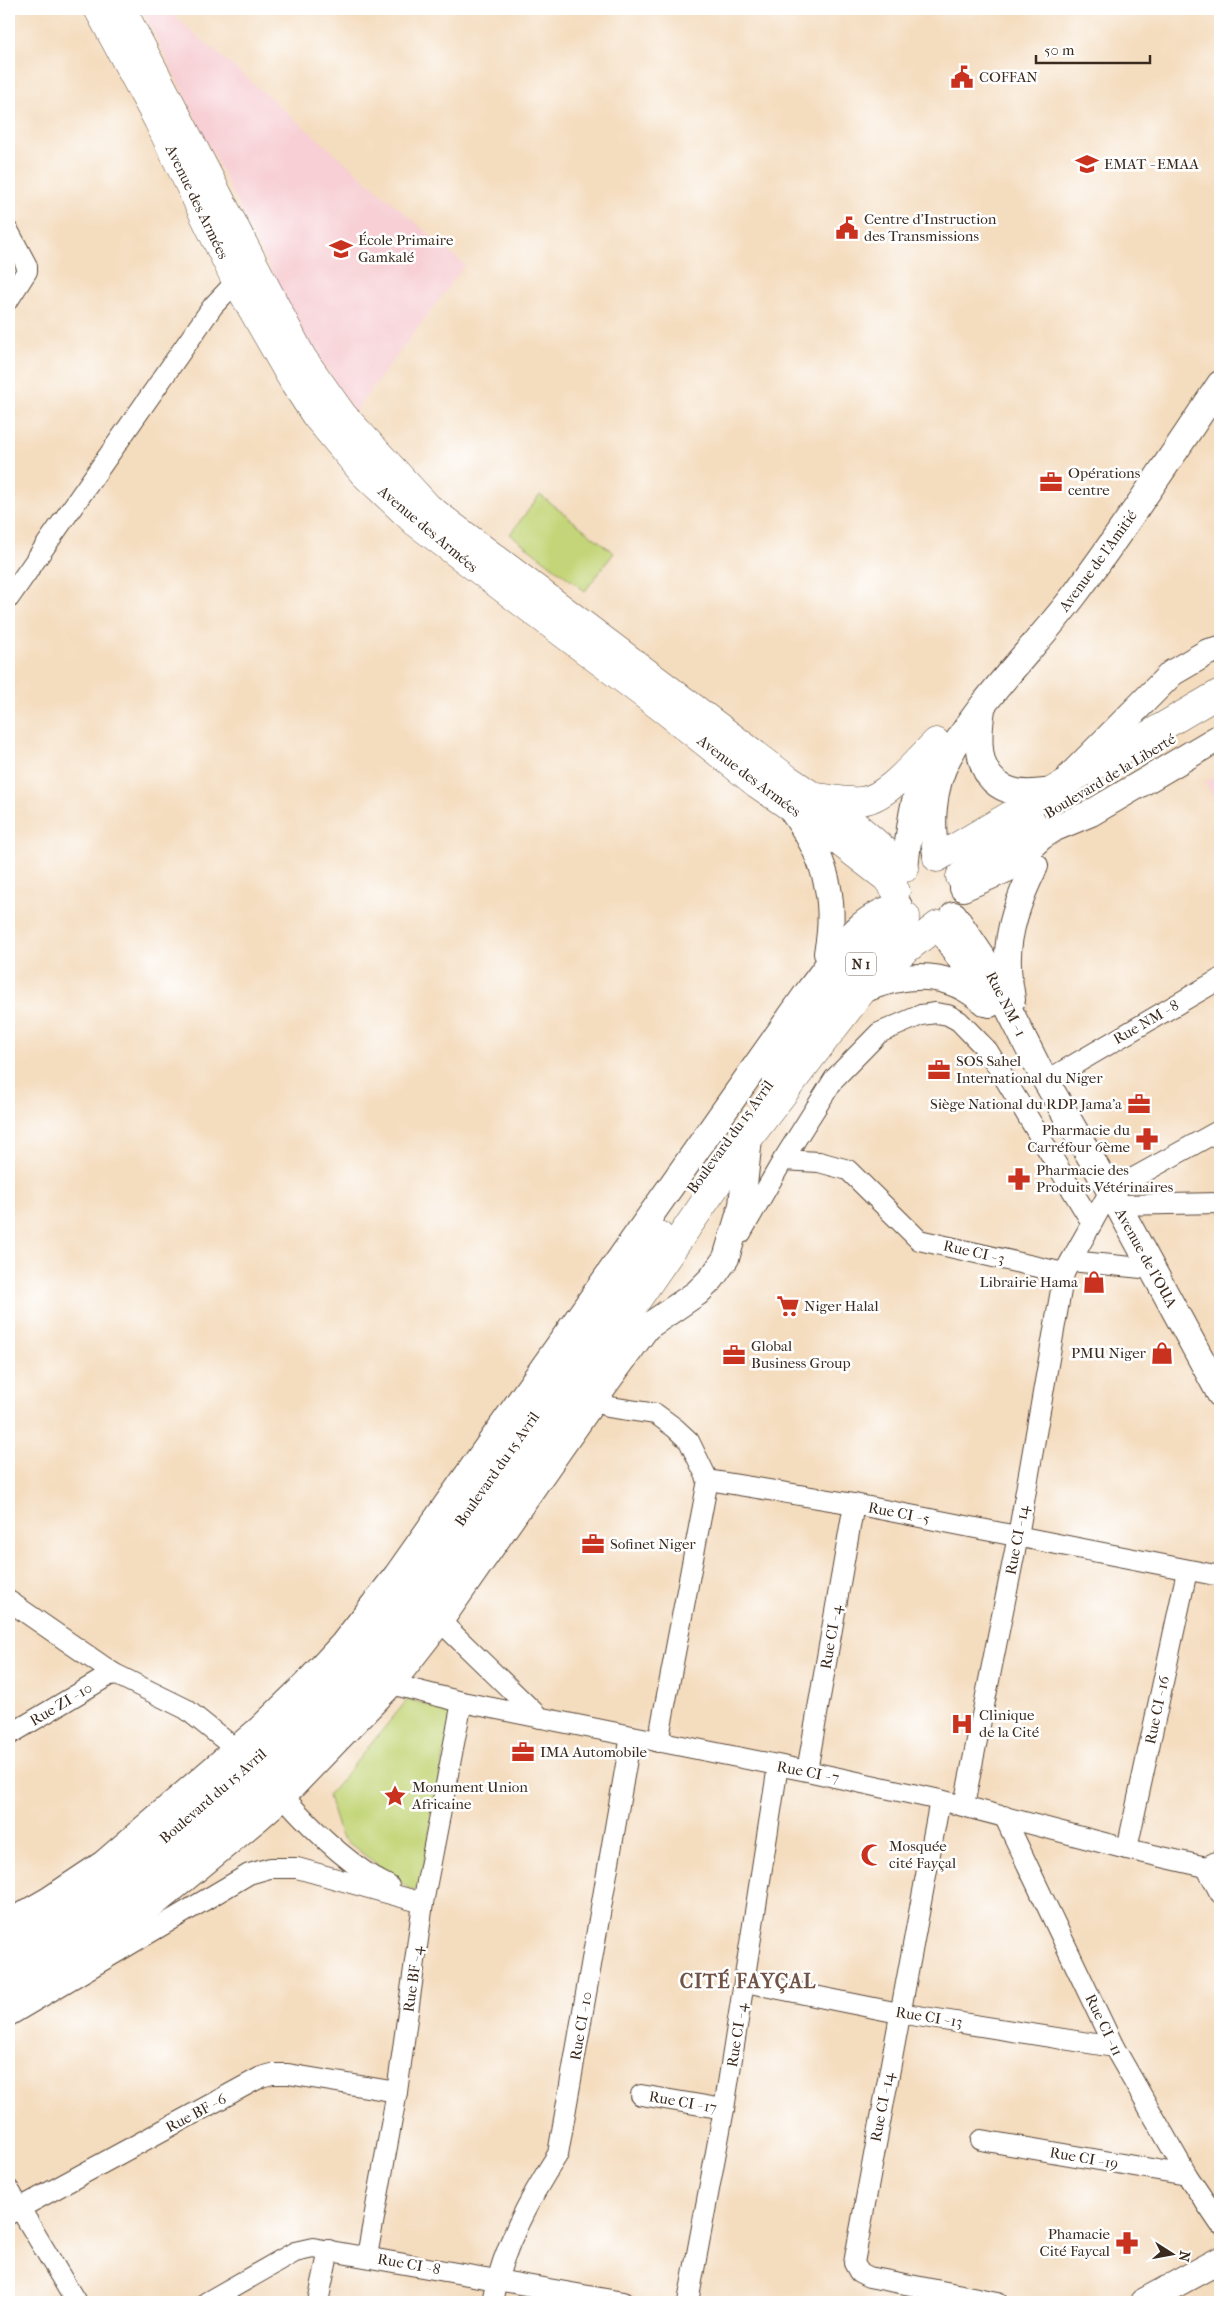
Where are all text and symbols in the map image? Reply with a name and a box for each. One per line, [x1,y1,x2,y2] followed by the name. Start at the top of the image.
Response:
[1036,32,1150,64] scale bar
[1044,41,1075,59] text: 50 m
[949,64,975,90] public building icon: COFFAN
[979,68,1038,86] place label: COFFAN
[161,141,233,262] street label: Avenue des Armées
[1074,151,1100,177] school or university icon: EMAT - EMAA
[1104,155,1199,173] place label: EMAT - EMAA
[864,210,997,245] place label: Centre d'Instruction des Transmissions
[834,215,860,241] public building icon: Centre d'Instruction des Transmissions
[358,231,454,266] place label: École Primaire Gamkalé
[328,236,354,262] school or university icon: École Primaire Gamkalé
[1068,464,1141,499] place label: Opérations centre
[1038,469,1064,495] office icon: Opérations centre
[374,481,482,576] street label: Avenue des Armées
[1055,506,1141,616] street label: Avenue de l'Amitié
[1041,729,1179,822] street label: Boulevard de la Liberté
[693,731,805,821] street label: Avenue des Armées
[846,952,876,976] road number: N 1
[982,969,1030,1039] street label: Rue NM - 1
[1110,996,1182,1048] street label: Rue NM - 8
[956,1052,1103,1087] place label: SOS Sahel International du Niger
[926,1057,952,1083] office icon: SOS Sahel International du Niger
[683,1077,777,1197] street label: Boulevard du 15 Avril
[1126,1091,1152,1117] office icon: Siège National du RDP Jama'a
[930,1095,1123,1113] place label: Siège National du RDP Jama'a
[1027,1121,1131,1156] place label: Pharmacie du Carréfour 6ème
[1134,1126,1160,1152] pharmacy icon: Pharmacie du Carréfour 6ème
[1036,1161,1174,1196] place label: Pharmacie des Produits Vétérinaires
[1006,1166,1032,1192] pharmacy icon: Pharmacie des Produits Vétérinaires
[1111,1204,1181,1311] street label: Avenue de l'OUA
[942,1236,1006,1268] street label: Rue CI - 3
[1081,1269,1107,1295] shop icon: Librairie Hama
[980,1273,1079,1291] place label: Librairie Hama
[775,1293,801,1319] supermarket icon: Niger Halal
[804,1297,879,1315] place label: Niger Halal
[751,1337,851,1372] place label: Global Business Group
[1149,1340,1175,1366] shop icon: PMU Niger
[721,1342,747,1368] office icon: Global Business Group
[1071,1344,1147,1362] place label: PMU Niger
[451,1408,543,1530] street label: Boulevard du 15 Avril
[867,1498,931,1528] street label: Rue CI - 5
[1001,1503,1033,1576] street label: Rue CI - 14
[580,1531,606,1557] office icon: Sofinet Niger
[610,1535,696,1553] place label: Sofinet Niger
[817,1602,846,1670] street label: Rue CI - 4
[1141,1673,1173,1746] street label: Rue CI - 16
[27,1678,95,1730] street label: Rue ZI - 10
[979,1706,1040,1741] place label: Clinique de la Cité
[949,1711,975,1737] hospital icon: Clinique de la Cité
[510,1739,536,1765] office icon: IMA Automobile
[540,1743,648,1761] place label: IMA Automobile
[156,1745,270,1847] street label: Boulevard du 15 Avril
[775,1757,841,1787] street label: Rue CI - 7
[411,1778,528,1813] place label: Monument Union Africaine
[382,1783,408,1809] place icon: Monument Union Africaine
[889,1837,956,1872] place label: Mosquée cité Fayçal
[859,1842,885,1868] mosque icon: Mosquée cité Fayçal
[399,1944,427,2013] street label: Rue BF - 4
[680,1968,816,1994] district label: CITÉ FAYÇAL
[566,1990,596,2062] street label: Rue CI - 10
[1081,1991,1127,2059] street label: Rue CI - 11
[723,2000,751,2068] street label: Rue CI - 4
[894,2003,964,2031] street label: Rue CI - 13
[866,2070,898,2143] street label: Rue CI - 14
[648,2087,718,2117] street label: Rue CI - 17
[163,2089,230,2136] street label: Rue BF - 6
[1048,2143,1120,2173] street label: Rue CI - 19
[1040,2225,1111,2260] place label: Phamacie Cité Faycal
[1146,2228,1196,2278] north arrow
[1114,2230,1140,2256] pharmacy icon: Phamacie Cité Faycal
[376,2250,442,2278] street label: Rue CI - 8
[1175,2250,1194,2264] text: N

